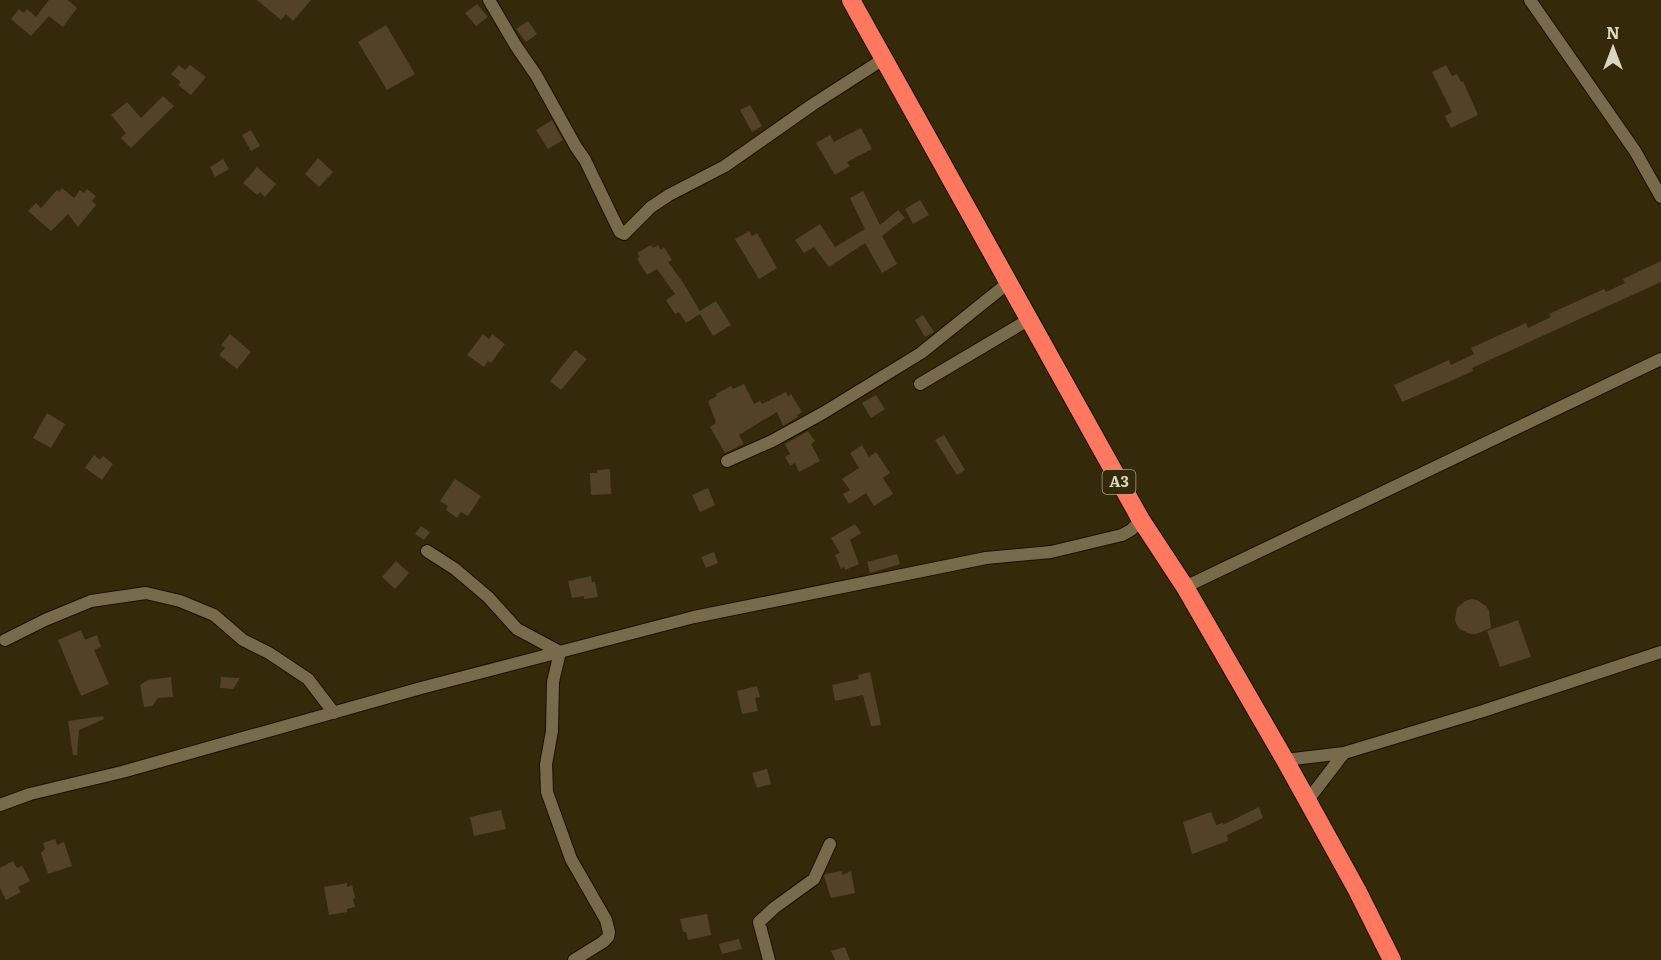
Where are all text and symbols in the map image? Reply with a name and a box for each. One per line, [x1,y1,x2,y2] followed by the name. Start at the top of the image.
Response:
[1583,18,1643,78] north arrow
[1606,20,1620,44] text: N
[1102,470,1136,494] road number: A3

